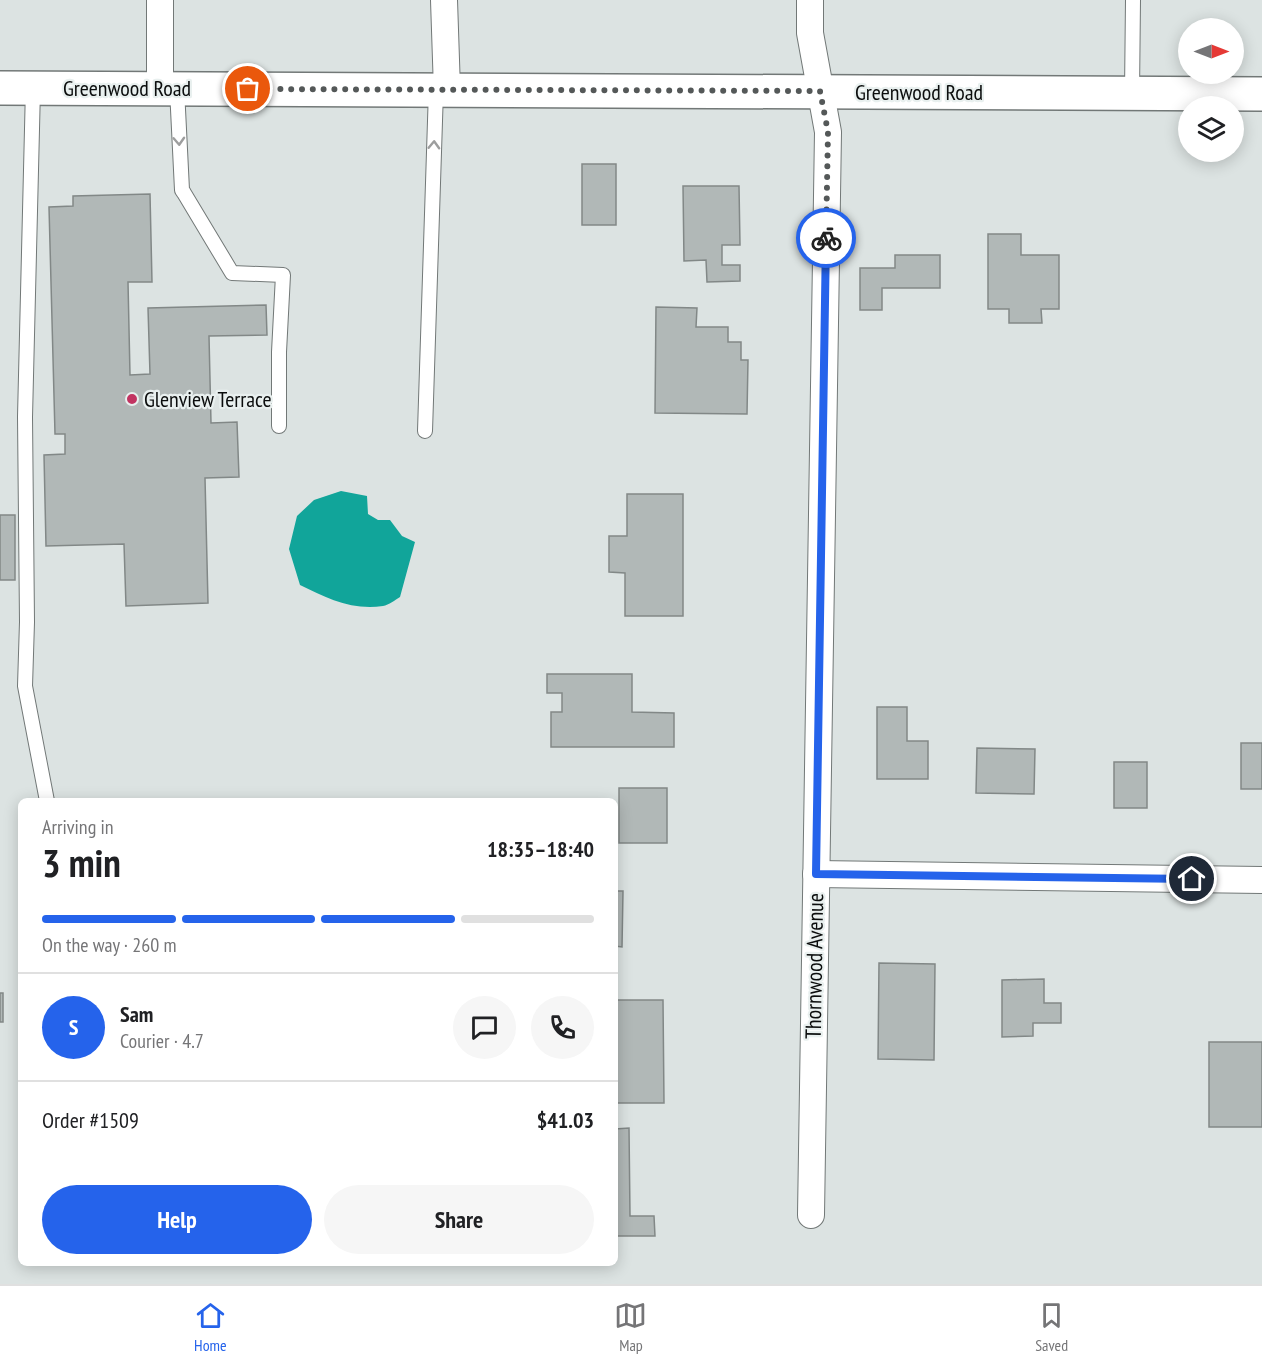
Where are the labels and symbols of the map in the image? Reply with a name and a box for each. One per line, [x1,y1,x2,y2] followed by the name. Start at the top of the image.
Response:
[1178,18,1244,84] north arrow
[222,63,273,114] pin
[63,74,191,102] street label: Greenwood Road
[855,78,983,106] street label: Greenwood Road
[173,137,186,146] one-way arrow
[428,140,440,149] one-way arrow
[796,208,856,268] courier
[144,385,272,413] place label: Glenview Terrace
[125,392,139,406] marker: Glenview Terrace
[1166,853,1217,904] pin
[799,893,829,1039] street label: Thornwood Avenue

